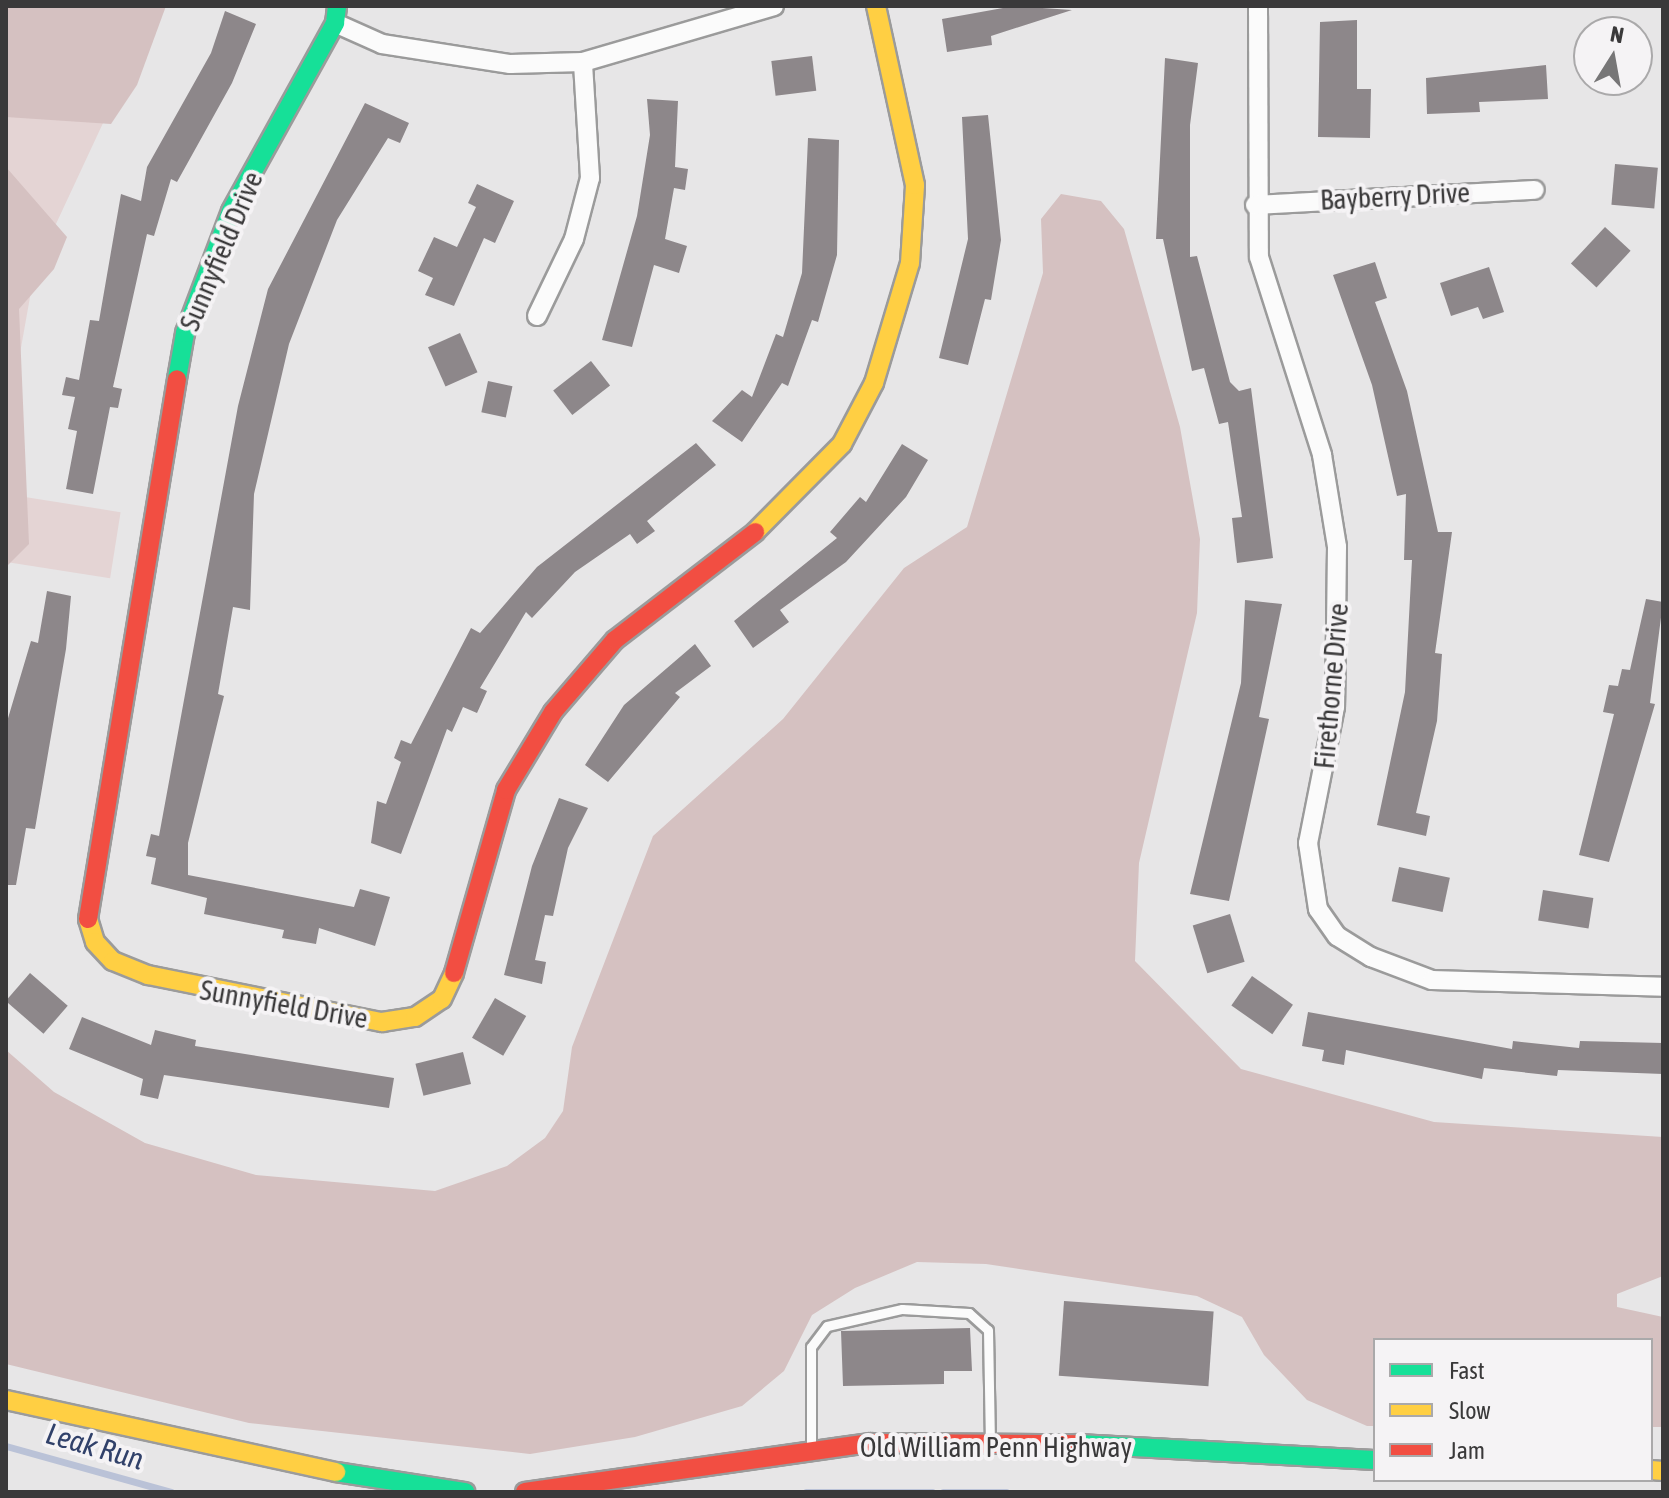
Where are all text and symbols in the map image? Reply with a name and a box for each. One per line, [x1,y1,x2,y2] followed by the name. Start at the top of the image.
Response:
[1573,16,1653,96] north arrow
[1608,20,1626,48] text: N
[172,166,270,336] street label: Sunnyfield Drive
[1319,175,1471,217] street label: Bayberry Drive
[1307,602,1355,770] street label: Firethorne Drive
[198,973,370,1035] street label: Sunnyfield Drive
[1373,1338,1653,1482] legend
[1449,1357,1485,1384] text: Fast
[1449,1397,1491,1424] text: Slow
[42,1415,148,1477] water label: Leak Run
[860,1430,1132,1464] street label: Old William Penn Highway
[1449,1437,1485,1464] text: Jam

